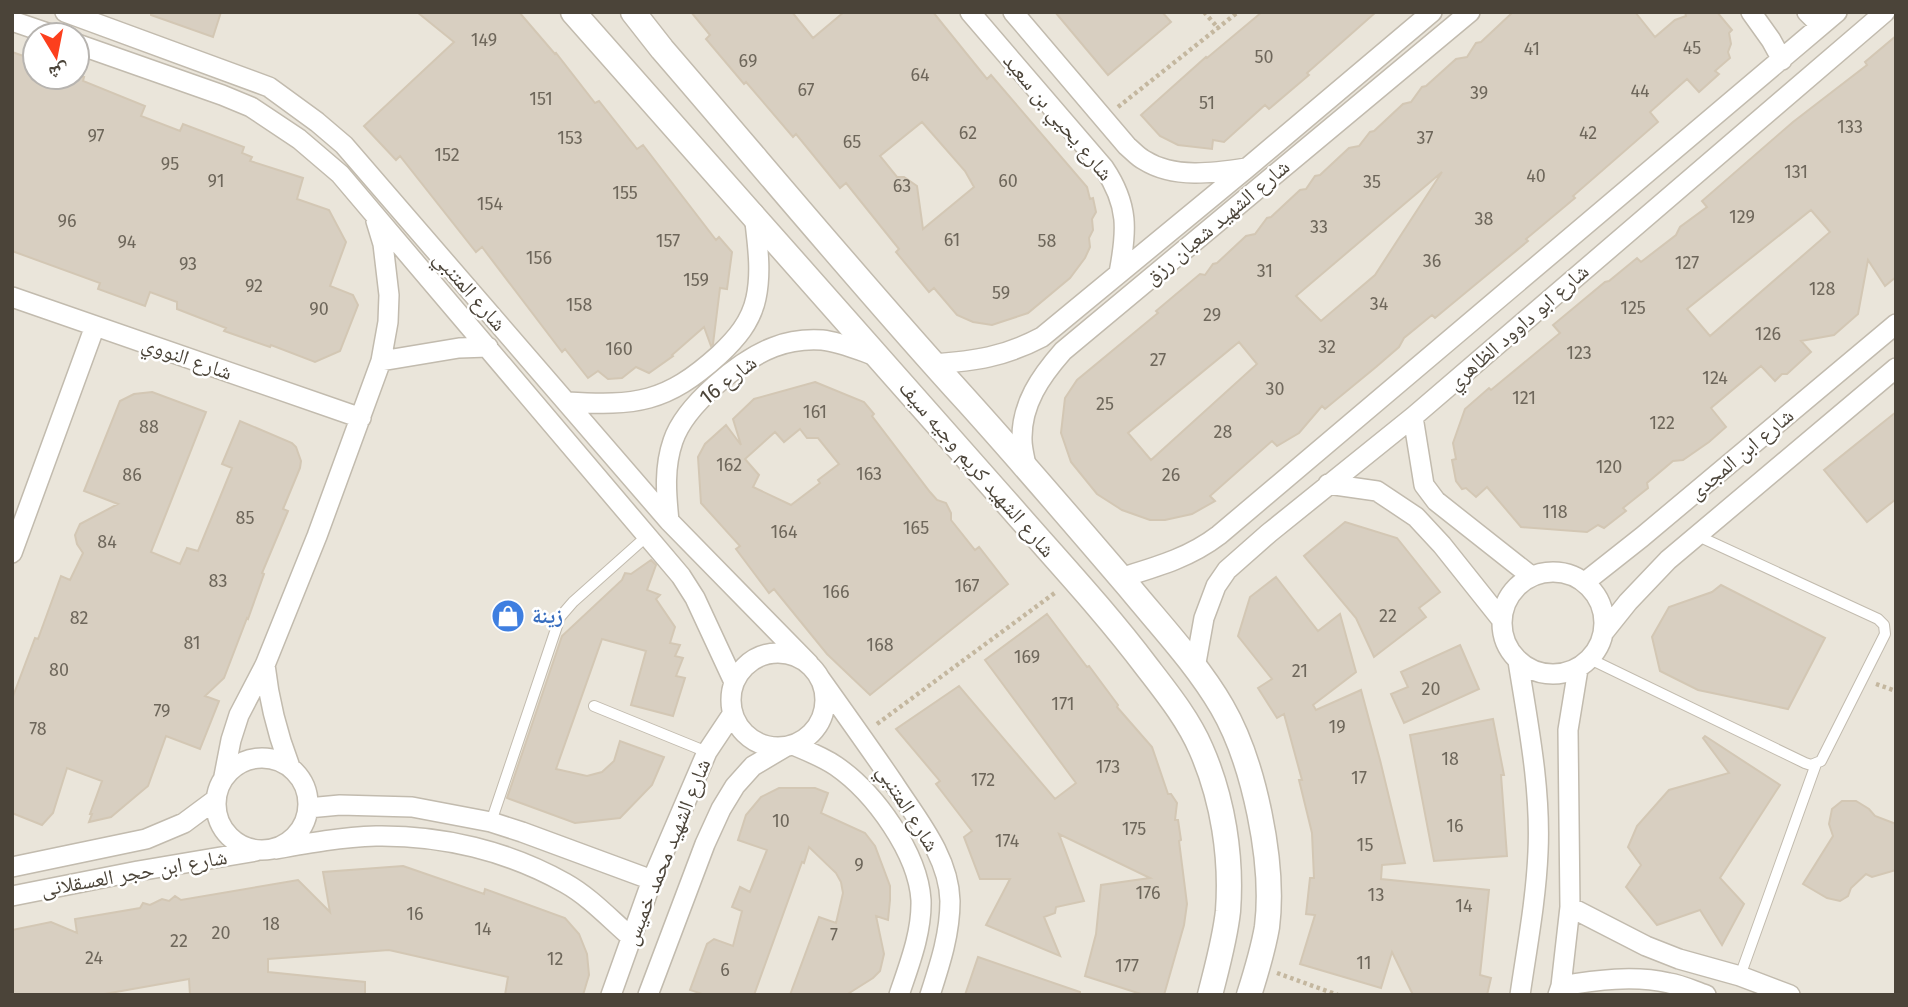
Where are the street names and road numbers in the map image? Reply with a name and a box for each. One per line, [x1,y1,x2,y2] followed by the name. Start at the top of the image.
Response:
[995,48,1119,188] street label: شارع يحيي بن سعيد
[1139,154,1295,290] street label: شارع الشهيد شعبان رزق
[426,246,512,339] street label: شارع المتنبي
[1442,258,1596,398] street label: شارع ابو داوود الظاهري
[137,330,236,389] street label: شارع النووي
[694,350,762,410] street label: شارع 16
[893,375,1061,563] street label: شارع الشهيد كريم وجيه سيف
[1683,403,1799,505] street label: شارع ابن المجدى
[618,755,716,949] street label: شارع الشهيد محمد خميس
[868,760,945,858] street label: شارع المتنبي
[39,844,229,902] street label: شارع ابن حجر العسقلانى

